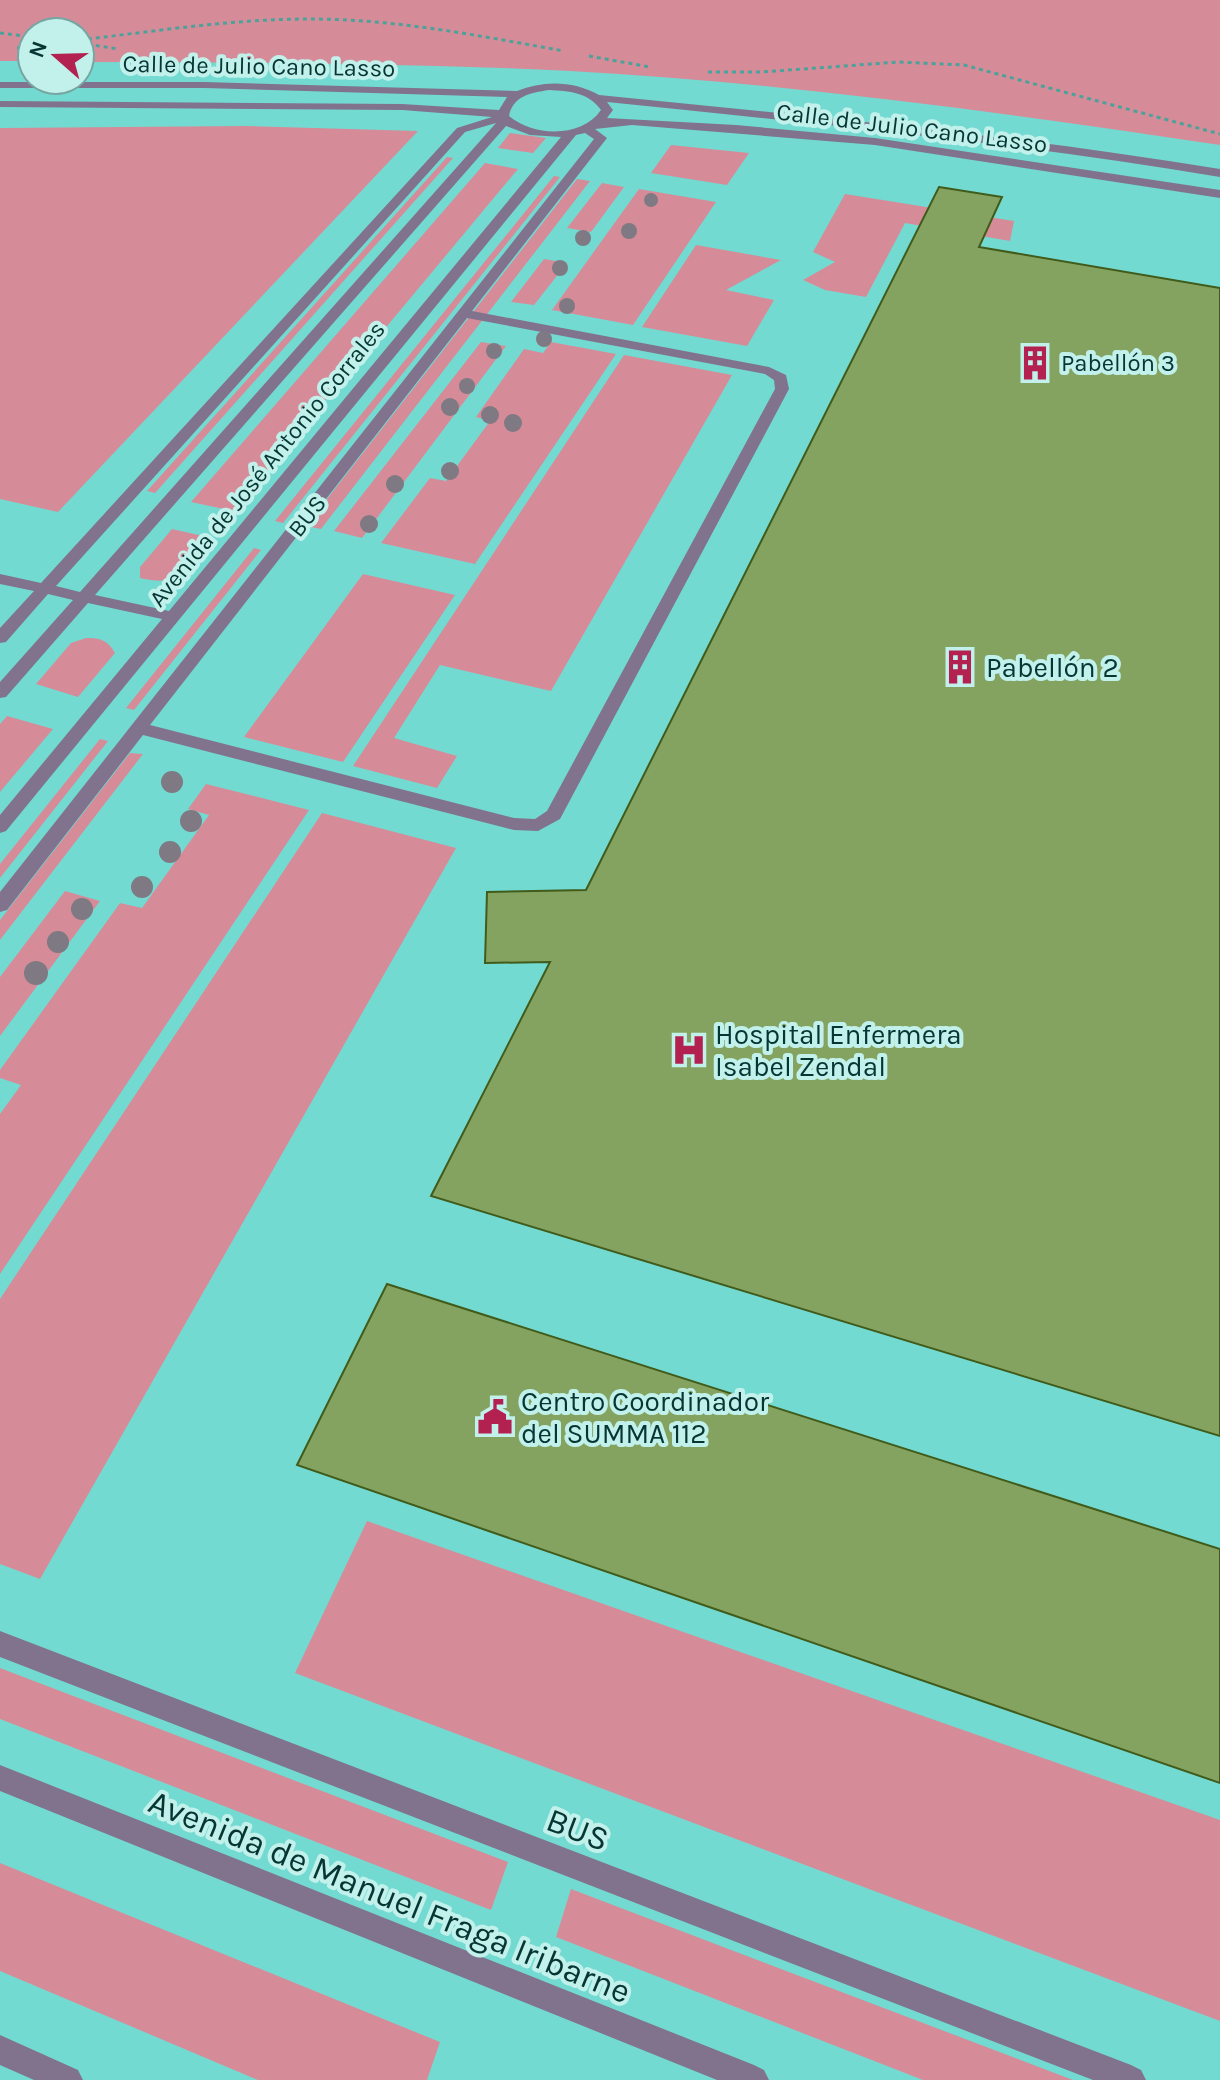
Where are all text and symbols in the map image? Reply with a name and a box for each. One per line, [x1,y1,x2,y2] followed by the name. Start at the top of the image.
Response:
[16,16,96,96] north arrow
[23,38,53,61] text: N
[123,50,395,82] street label: Calle de Julio Cano Lasso
[775,97,1049,159] street label: Calle de Julio Cano Lasso
[143,316,391,612] street label: Avenida de José Antonio Corrales
[1016,344,1054,382] building icon: Pabellón 3
[1061,349,1175,377] place label: Pabellón 3
[282,490,332,542] street label: BUS
[941,648,979,686] building icon: Pabellón 2
[986,651,1119,684] place label: Pabellón 2
[715,1018,962,1083] place label: Hospital Enfermera Isabel Zendal
[670,1031,708,1069] hospital icon: Hospital Enfermera Isabel Zendal
[521,1385,770,1450] place label: Centro Coordinador del SUMMA 112
[476,1398,514,1436] public building icon: Centro Coordinador del SUMMA 112
[143,1782,636,2012] street label: Avenida de Manuel Fraga Iribarne
[541,1800,615,1860] street label: BUS

